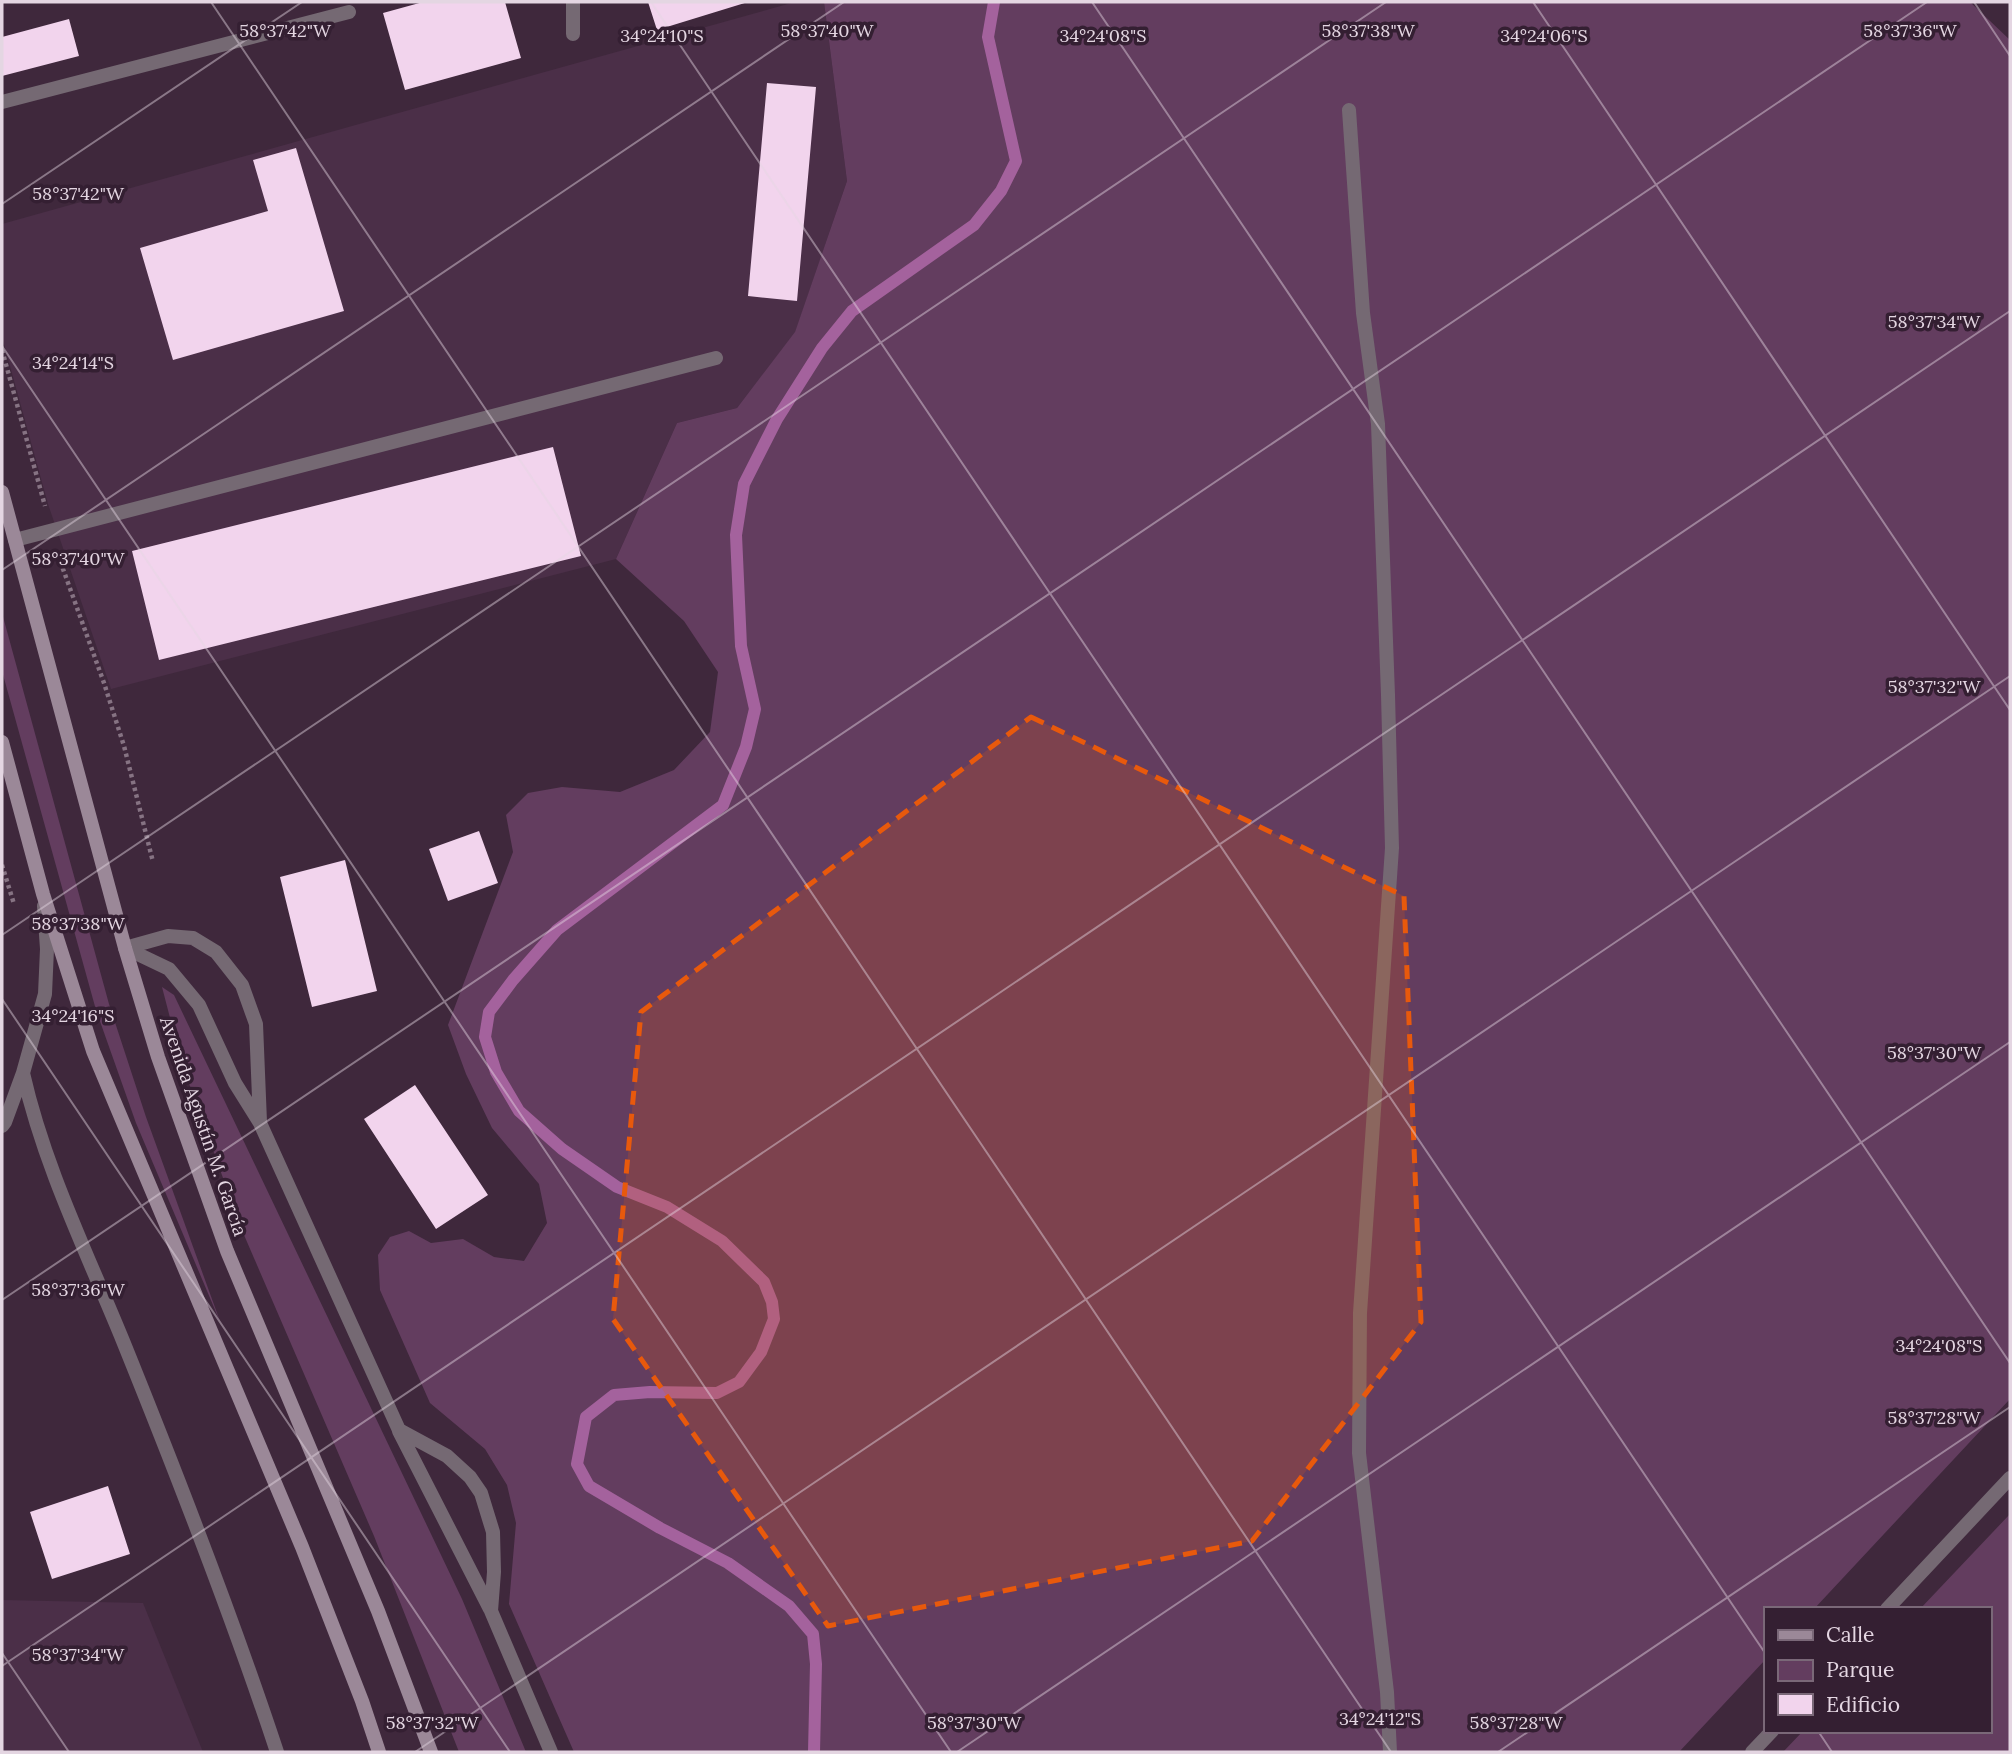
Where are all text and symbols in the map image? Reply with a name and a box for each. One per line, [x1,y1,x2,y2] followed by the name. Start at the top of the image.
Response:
[239,19,332,42] text: 58°37'42"W
[780,19,875,42] text: 58°37'40"W
[1321,19,1416,42] text: 58°37'38"W
[1863,19,1958,42] text: 58°37'36"W
[620,24,704,47] text: 34°24'10"S
[1059,24,1147,47] text: 34°24'08"S
[1500,24,1588,47] text: 34°24'06"S
[32,182,125,205] text: 58°37'42"W
[1888,310,1981,333] text: 58°37'34"W
[32,351,114,374] text: 34°24'14"S
[31,547,126,570] text: 58°37'40"W
[1888,675,1981,698] text: 58°37'32"W
[31,912,126,935] text: 58°37'38"W
[32,1004,114,1027] text: 34°24'16"S
[155,1012,253,1239] street label: Avenida Agustín M. García
[1887,1041,1982,1064] text: 58°37'30"W
[31,1278,126,1301] text: 58°37'36"W
[1895,1334,1983,1357] text: 34°24'08"S
[1888,1406,1981,1429] text: 58°37'28"W
[1764,1607,1991,1733] legend
[1826,1621,1874,1648] text: Calle
[32,1643,125,1666] text: 58°37'34"W
[1826,1656,1894,1683] text: Parque
[1826,1691,1900,1718] text: Edificio
[1339,1707,1421,1730] text: 34°24'12"S
[386,1711,479,1734] text: 58°37'32"W
[927,1711,1022,1734] text: 58°37'30"W
[1470,1711,1563,1734] text: 58°37'28"W

